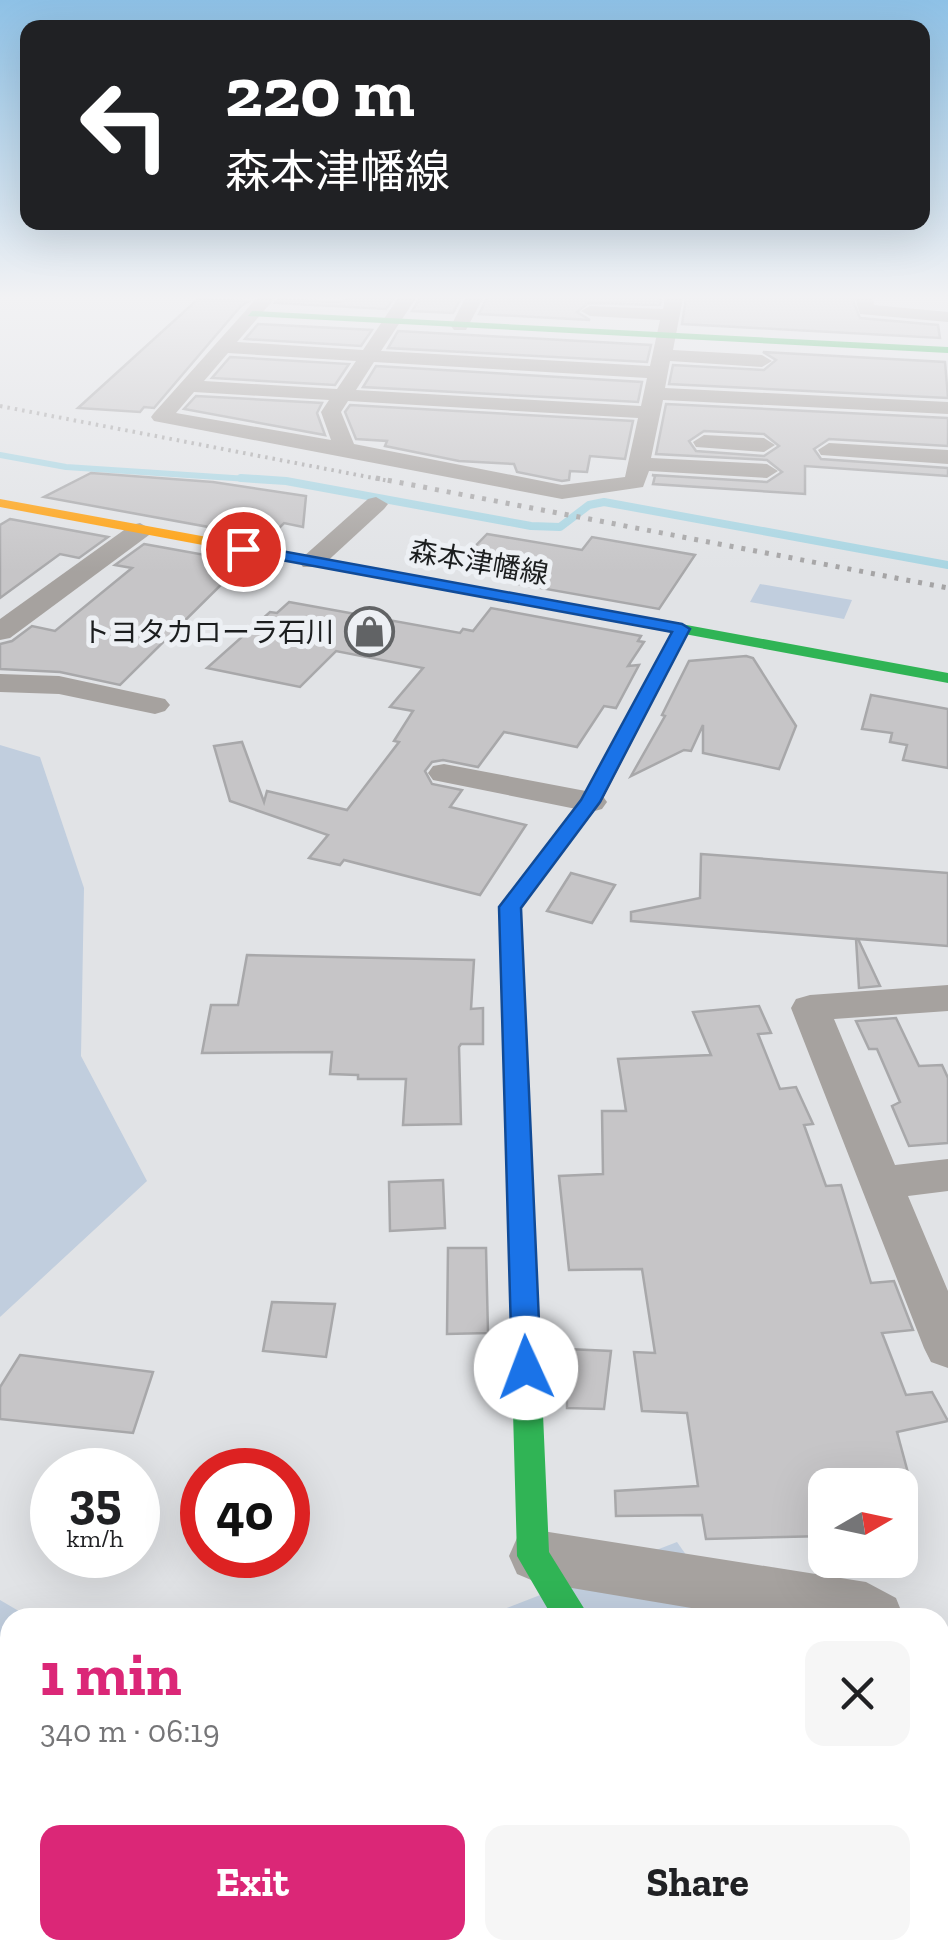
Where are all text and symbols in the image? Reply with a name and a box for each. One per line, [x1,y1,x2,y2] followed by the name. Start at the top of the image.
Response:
[225,50,415,134] text: 220 m
[60,60,190,190] icon: left
[225,145,450,199] text: 森本津幡線
[201,507,286,592] pin
[216,522,271,577] icon: arrive
[407,534,551,591] street label: 森本津幡線
[343,606,395,658] shop icon: トヨタカローラ石川
[82,616,334,649] place label: トヨタカローラ石川
[474,1316,578,1420] position arrow
[180,1448,310,1578] speed limit sign: 40
[808,1468,918,1578] north arrow
[808,1468,918,1578] map controls
[69,1471,121,1531] text: 35
[66,1523,124,1553] text: km/h
[40,1638,182,1710] text: 1 min
[805,1641,910,1746] button: close
[40,1712,220,1750] text: 340 m · 06:19
[40,1825,465,1940] button: Exit
[485,1825,910,1940] button: Share

